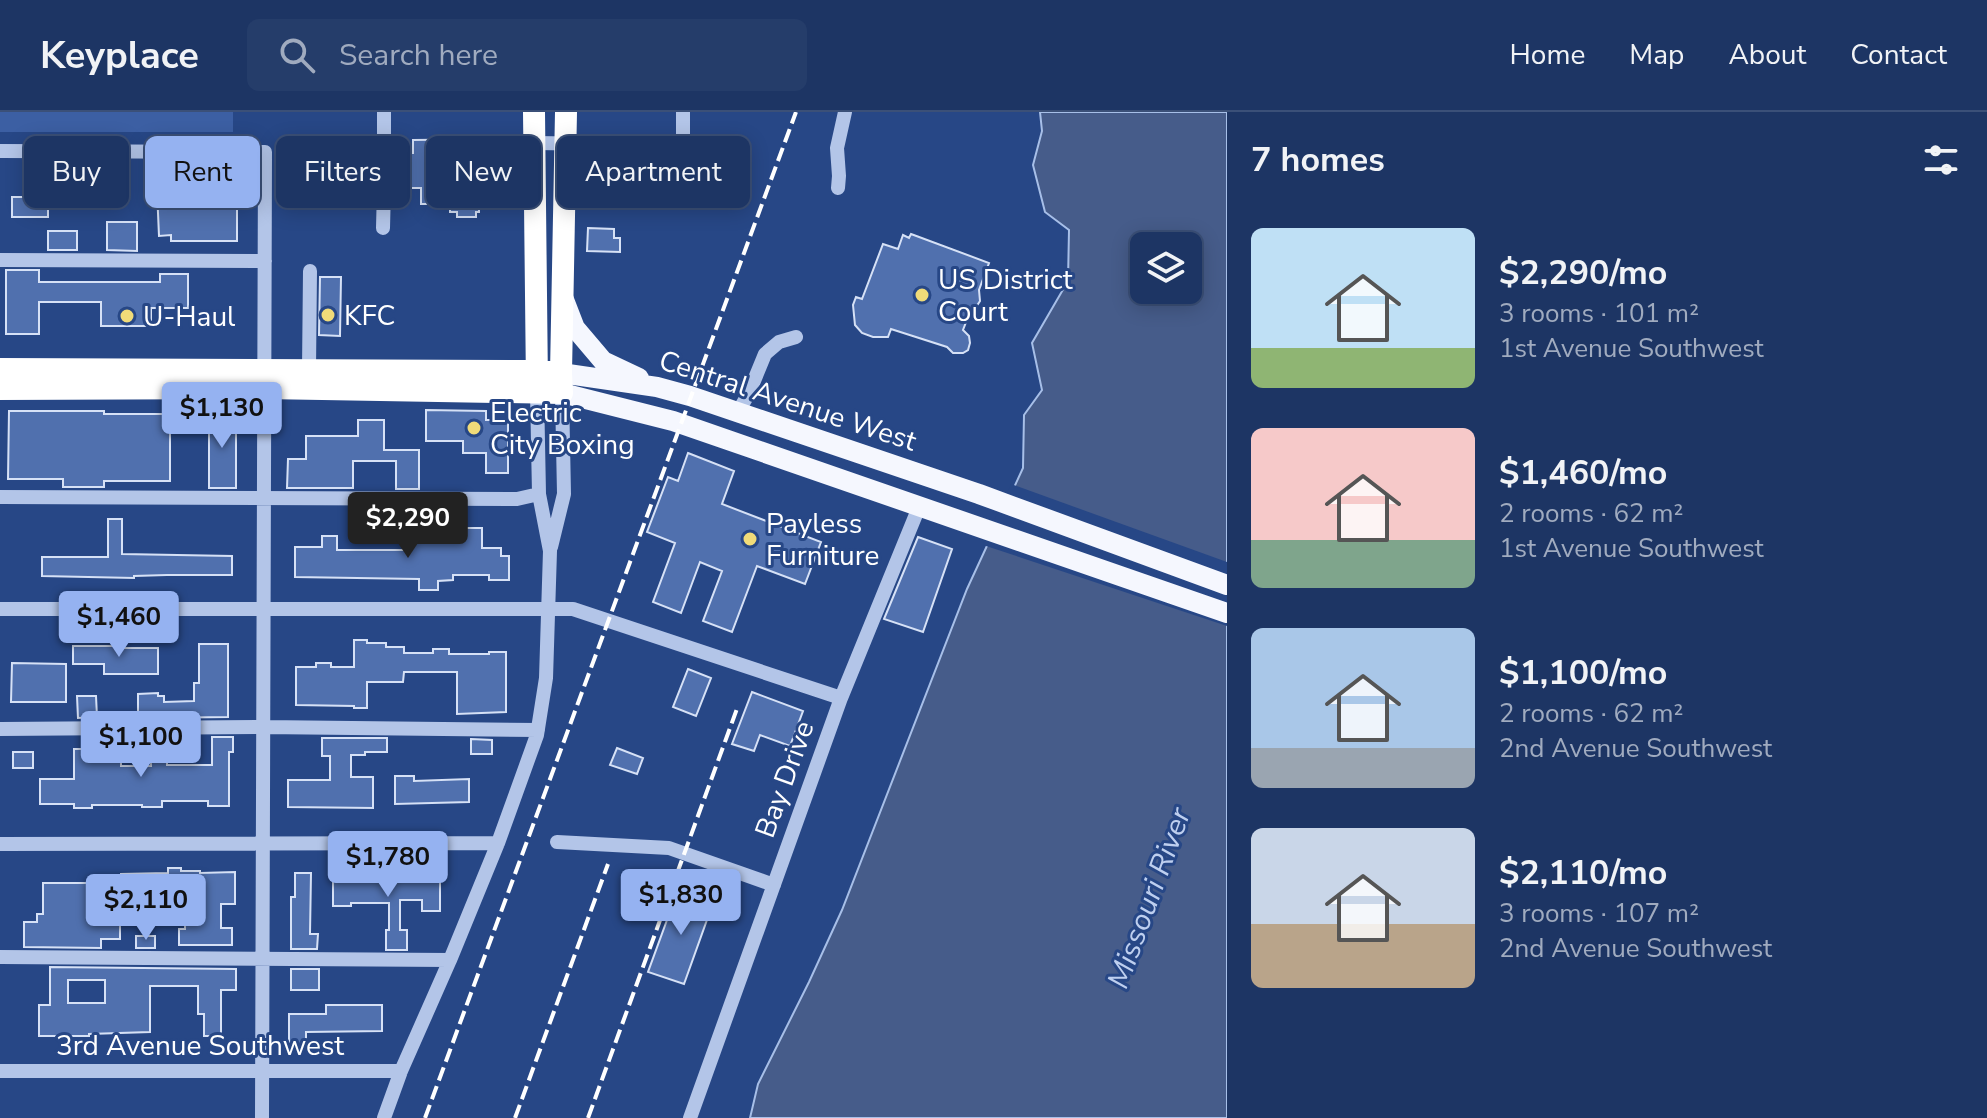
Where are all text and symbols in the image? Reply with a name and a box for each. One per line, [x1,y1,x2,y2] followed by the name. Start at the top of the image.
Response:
[247,19,807,91] search box
[40,30,199,81] text: Keyplace
[275,33,319,77] icon: search
[339,35,498,76] text: Search here
[1510,36,1585,74] text: Home
[1629,36,1684,74] text: Map
[1728,36,1806,74] text: About
[1850,36,1947,74] text: Contact
[24,136,129,208] chip: Buy
[145,136,260,208] chip: Rent
[276,136,410,208] chip: Filters
[426,136,541,208] chip: New
[557,136,750,208] chip: Apartment
[1251,137,1385,183] text: 7 homes
[1919,138,1963,182] icon: filters
[1130,232,1202,304] map controls
[1130,232,1202,304] button: layers
[1499,250,1667,296] text: $2,290/mo
[1315,260,1411,356] icon: home
[938,261,1073,331] place label: US District Court
[913,286,931,304] marker: US District Court
[1499,296,1699,331] text: 3 rooms · 101 m²
[344,297,395,335] place label: KFC
[143,298,236,336] place label: U-Haul
[319,306,337,324] marker: KFC
[118,307,136,325] marker: U-Haul
[1499,331,1764,366] text: 1st Avenue Southwest
[654,341,921,461] street label: Central Avenue West
[157,382,287,450] pin: $1,130
[180,390,264,425] text: $1,130
[490,394,635,464] place label: Electric City Boxing
[465,419,483,437] marker: Electric City Boxing
[1499,450,1667,496] text: $1,460/mo
[1315,460,1411,556] icon: home
[343,492,473,560] pin: $2,290
[1499,496,1683,531] text: 2 rooms · 62 m²
[366,500,450,535] text: $2,290
[766,505,879,575] place label: Payless Furniture
[741,530,759,548] marker: Payless Furniture
[1499,531,1764,566] text: 1st Avenue Southwest
[54,591,184,659] pin: $1,460
[77,599,161,634] text: $1,460
[1499,650,1667,696] text: $1,100/mo
[1315,660,1411,756] icon: home
[1499,696,1683,731] text: 2 rooms · 62 m²
[76,711,206,779] pin: $1,100
[746,716,824,843] street label: Bay Drive
[99,719,183,754] text: $1,100
[1499,731,1772,766] text: 2nd Avenue Southwest
[1098,801,1202,994] water label: Missouri River
[323,831,453,899] pin: $1,780
[346,839,430,874] text: $1,780
[1499,850,1667,896] text: $2,110/mo
[1315,860,1411,956] icon: home
[616,869,746,937] pin: $1,830
[81,874,211,942] pin: $2,110
[639,877,723,912] text: $1,830
[104,882,188,917] text: $2,110
[1499,896,1699,931] text: 3 rooms · 107 m²
[1499,931,1772,966] text: 2nd Avenue Southwest
[56,1027,344,1065] street label: 3rd Avenue Southwest

